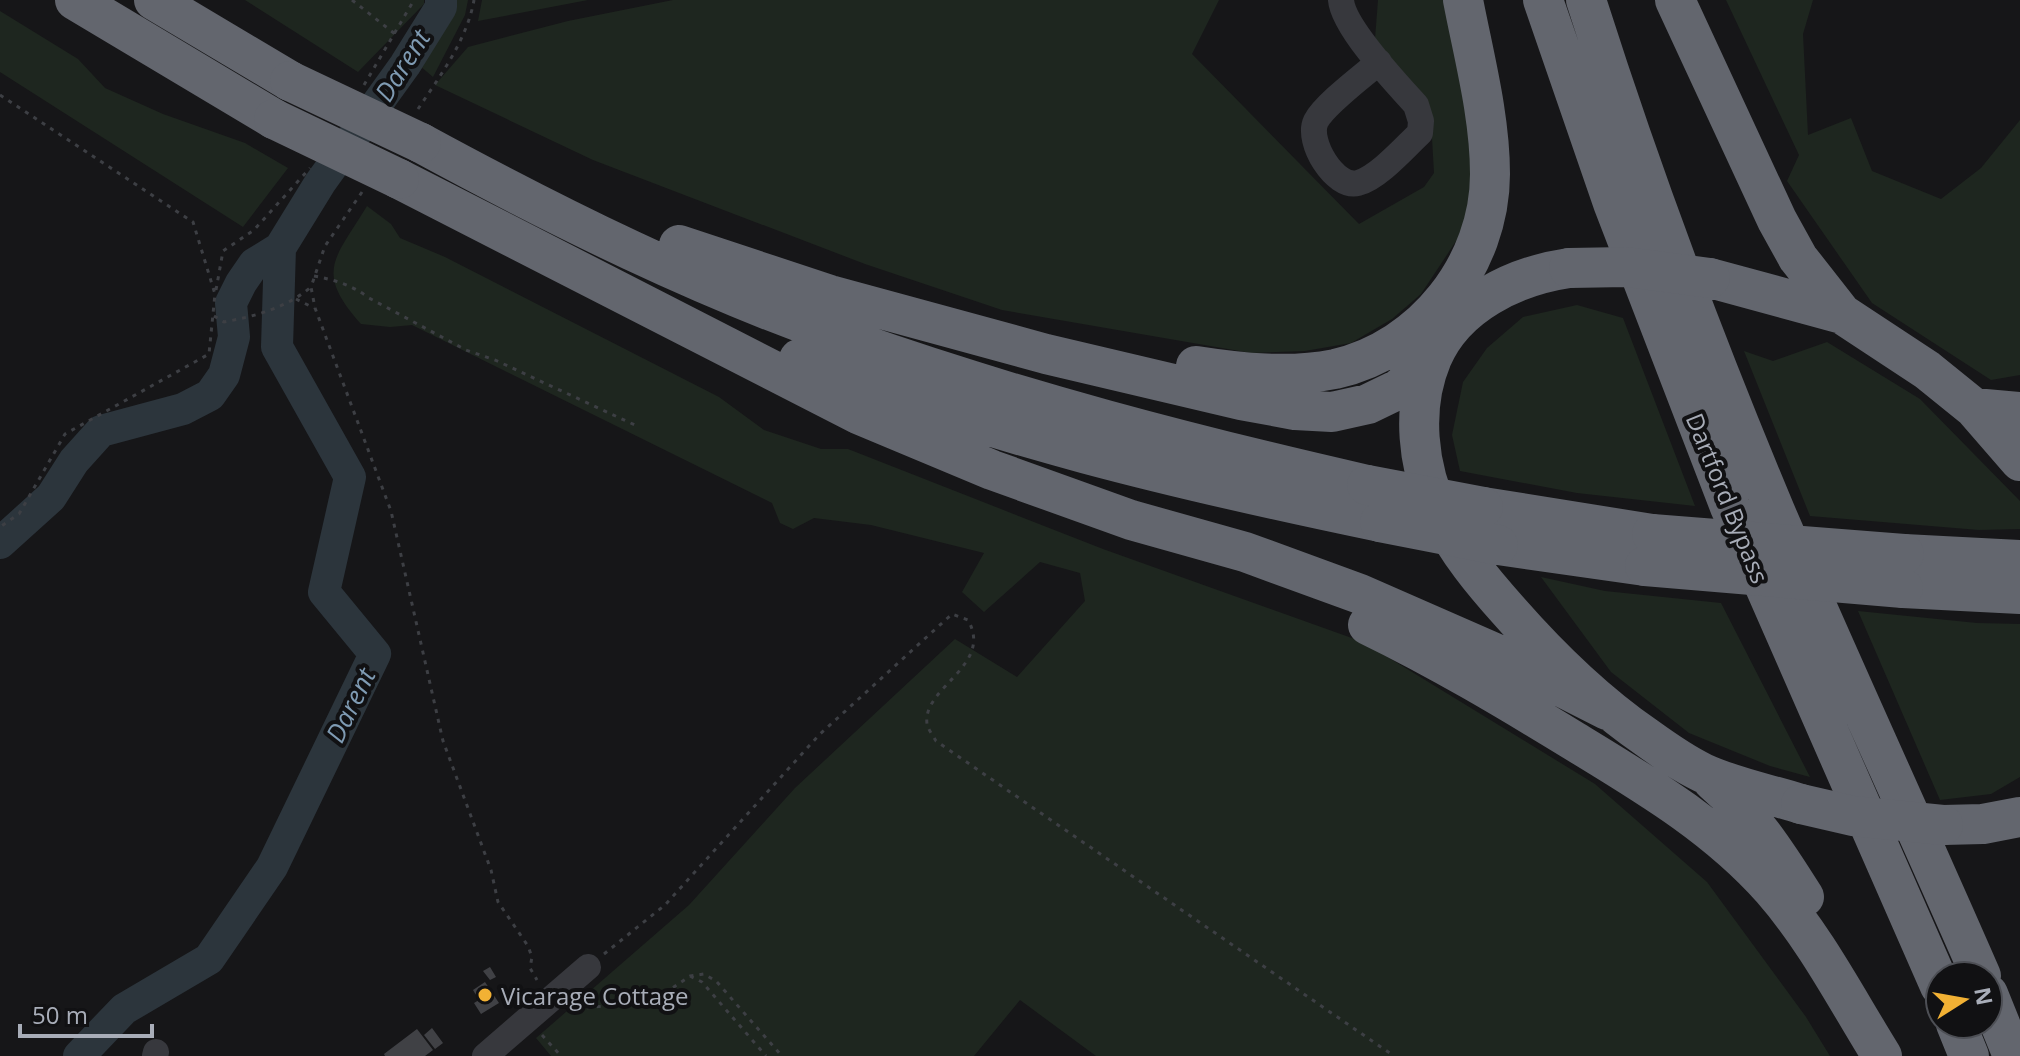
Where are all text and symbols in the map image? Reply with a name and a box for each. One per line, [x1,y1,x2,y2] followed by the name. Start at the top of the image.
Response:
[366,21,439,108] water label: Darent
[1679,408,1777,588] street label: Dartford Bypass
[317,660,384,748] water label: Darent
[1924,960,2004,1040] north arrow
[501,979,689,1012] place label: Vicarage Cottage
[1968,984,2001,1008] text: N
[476,986,494,1004] marker: Vicarage Cottage
[20,988,152,1038] scale bar
[32,998,88,1031] text: 50 m

